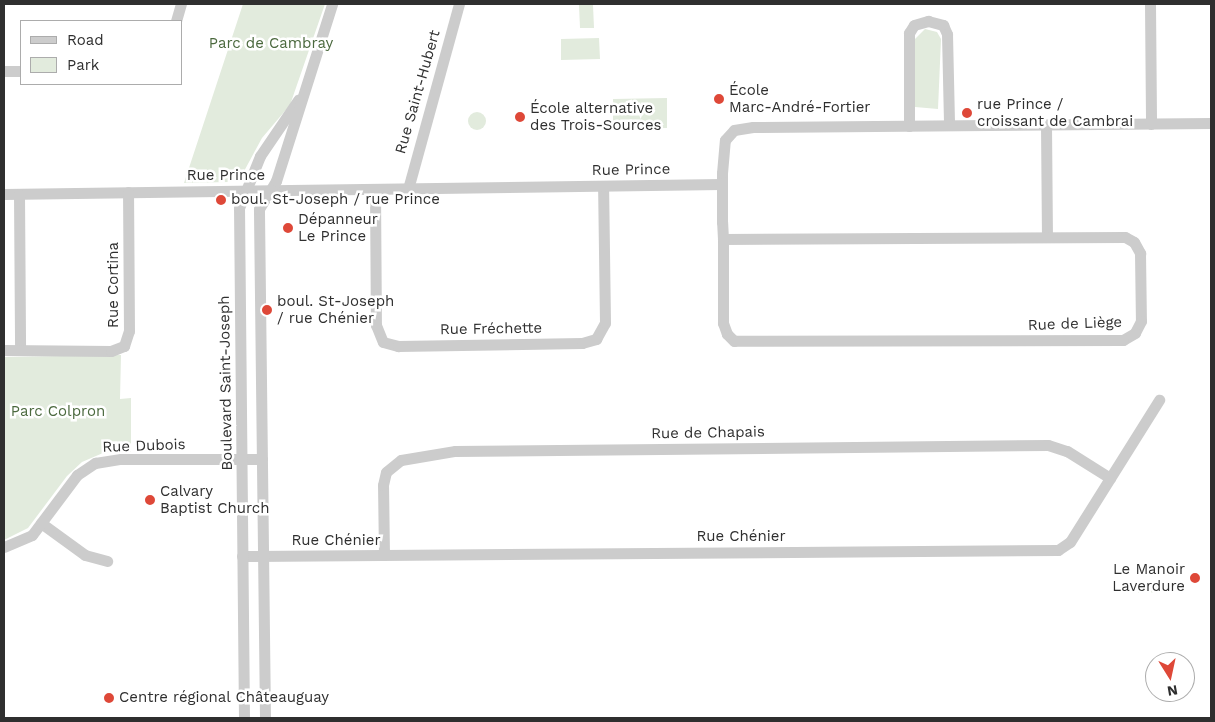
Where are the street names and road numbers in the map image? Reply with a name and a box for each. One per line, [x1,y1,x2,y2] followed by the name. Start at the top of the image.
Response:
[392,28,444,156] street label: Rue Saint-Hubert
[592,160,670,180] street label: Rue Prince
[187,167,265,185] street label: Rue Prince
[105,242,123,328] street label: Rue Cortina
[215,295,237,471] street label: Boulevard Saint-Joseph
[1028,313,1122,335] street label: Rue de Liège
[440,319,542,339] street label: Rue Fréchette
[651,423,765,443] street label: Rue de Chapais
[102,436,186,456] street label: Rue Dubois
[696,528,786,546] street label: Rue Chénier
[291,532,381,550] street label: Rue Chénier

